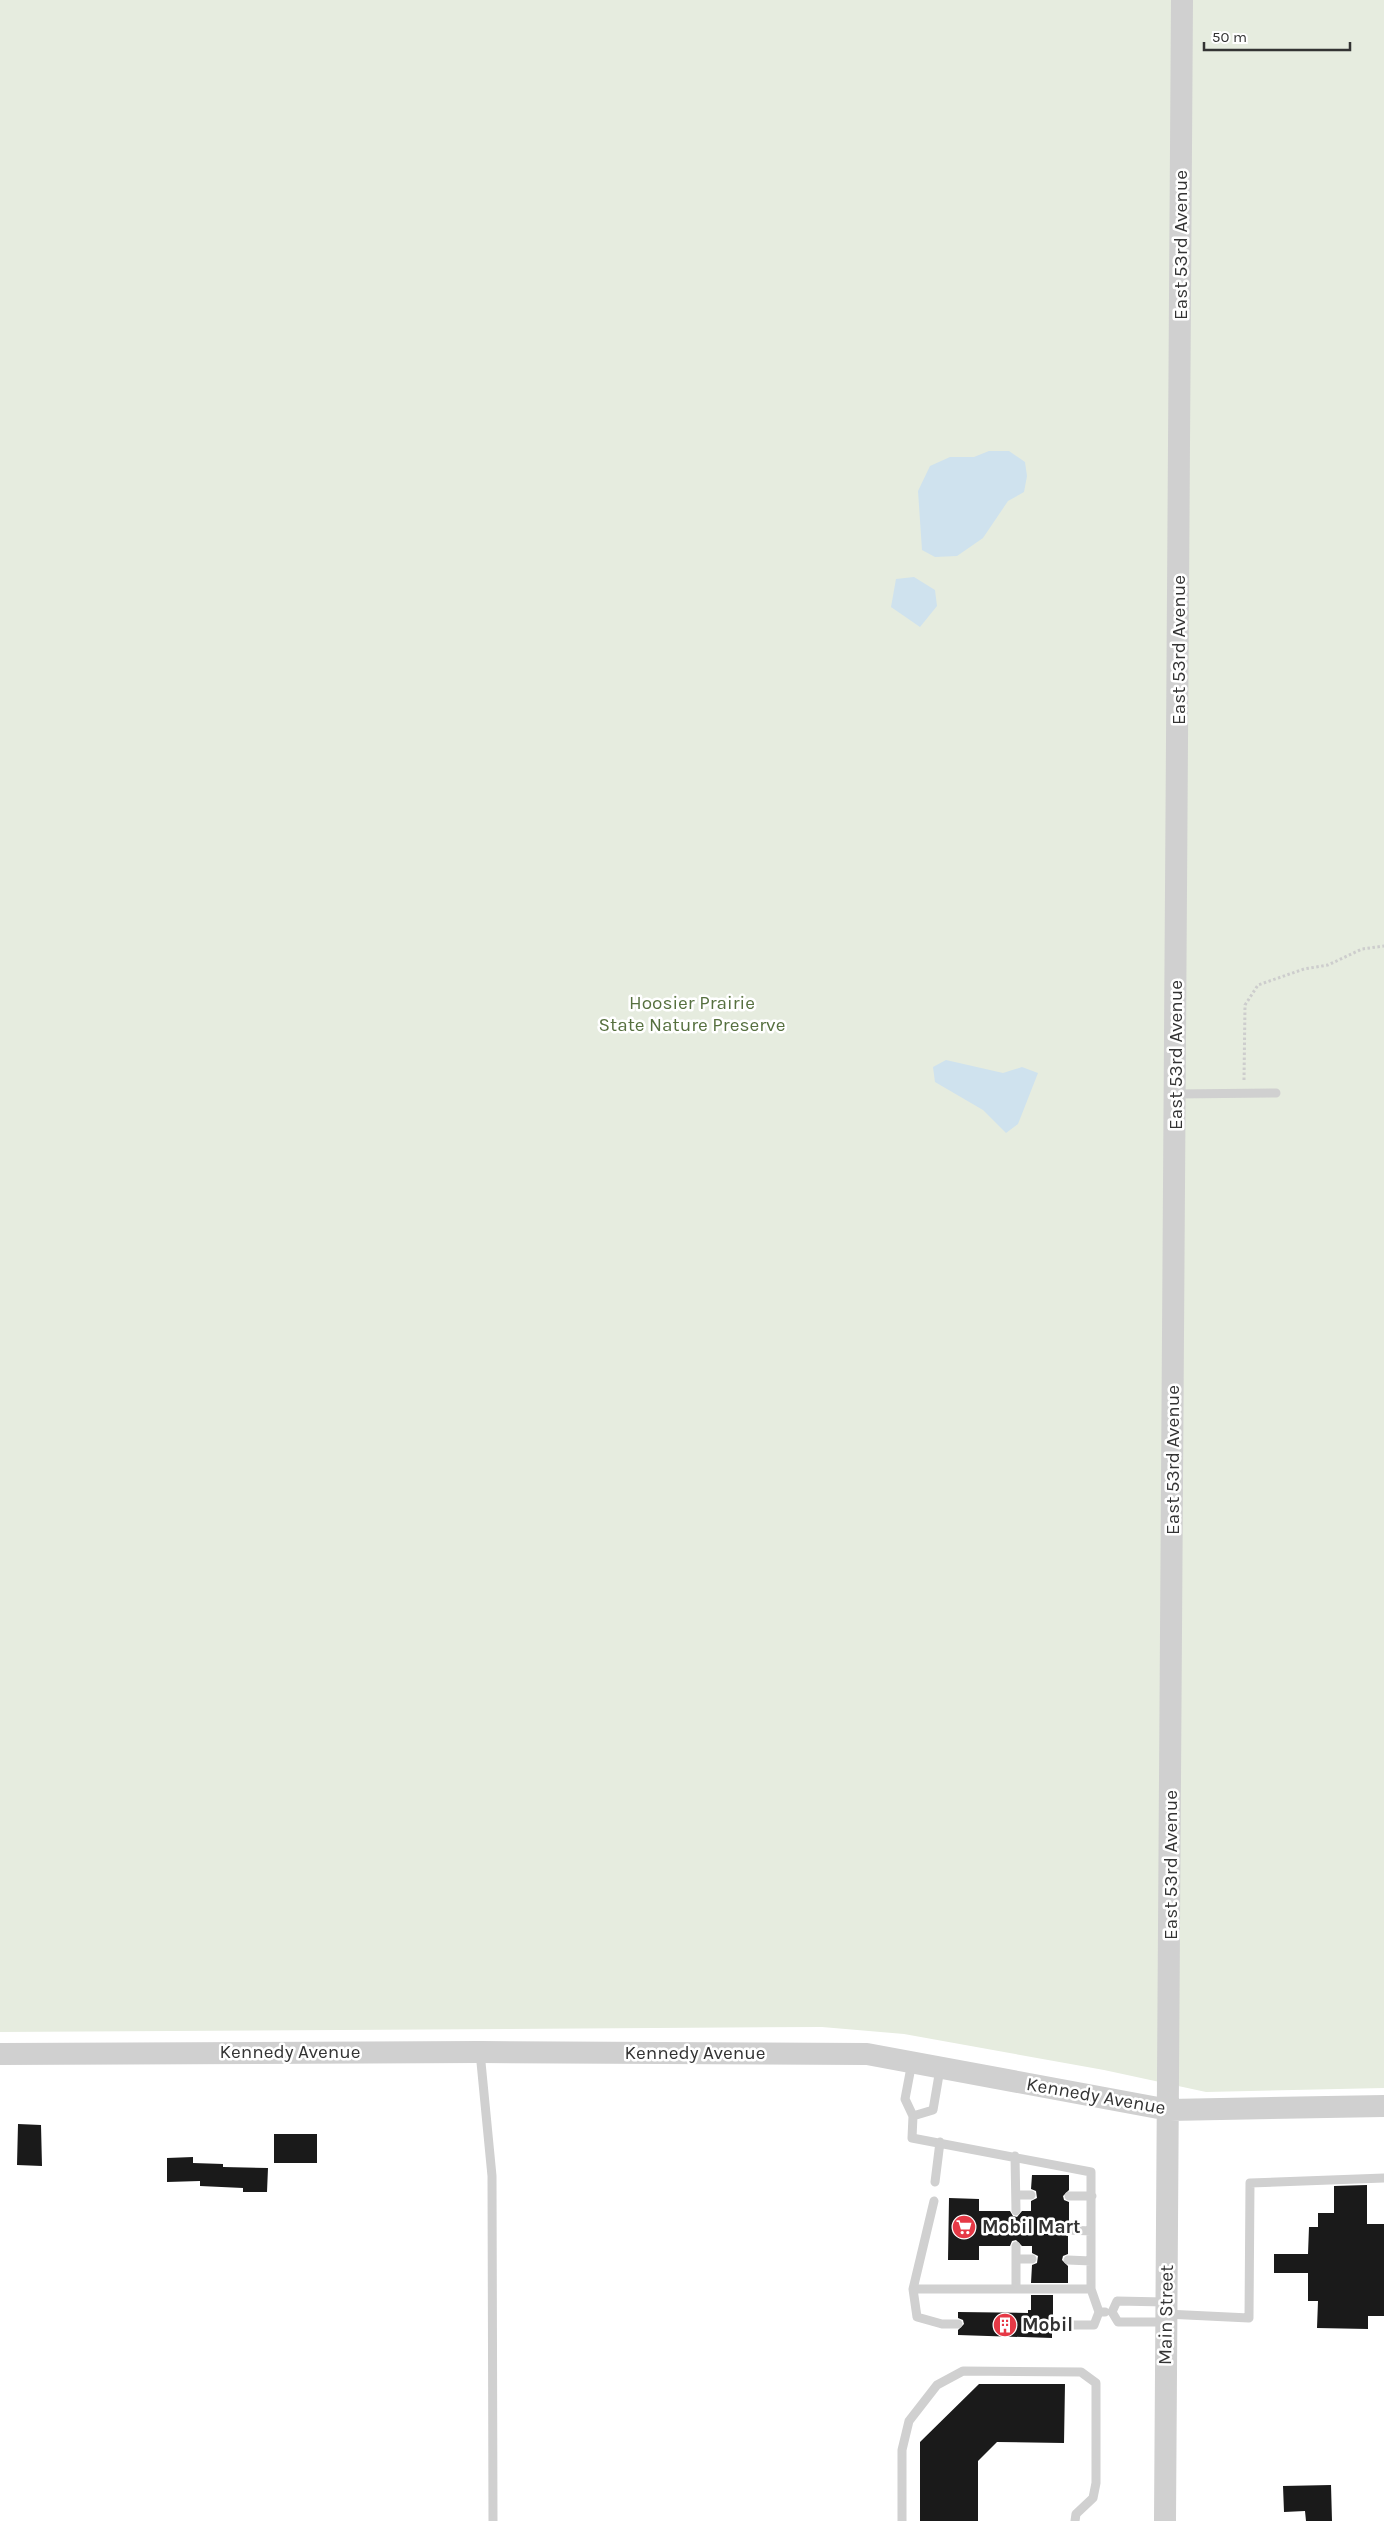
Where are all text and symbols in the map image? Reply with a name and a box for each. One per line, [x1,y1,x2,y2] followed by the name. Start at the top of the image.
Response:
[1204,20,1350,52] scale bar
[1212,28,1247,46] text: 50 m
[1170,170,1192,320] street label: East 53rd Avenue
[1168,575,1190,725] street label: East 53rd Avenue
[1165,980,1187,1130] street label: East 53rd Avenue
[599,992,785,1036] park label: Hoosier Prairie State Nature Preserve
[1162,1385,1184,1535] street label: East 53rd Avenue
[1160,1790,1182,1940] street label: East 53rd Avenue
[219,2041,361,2063] street label: Kennedy Avenue
[624,2042,766,2064] street label: Kennedy Avenue
[1025,2073,1167,2119] street label: Kennedy Avenue
[951,2214,977,2240] supermarket icon: Mobil Mart
[982,2216,1081,2238] place label: Mobil Mart
[1154,2265,1178,2365] street label: Main Street
[992,2312,1018,2338] building icon: Mobil
[1022,2314,1073,2336] place label: Mobil

